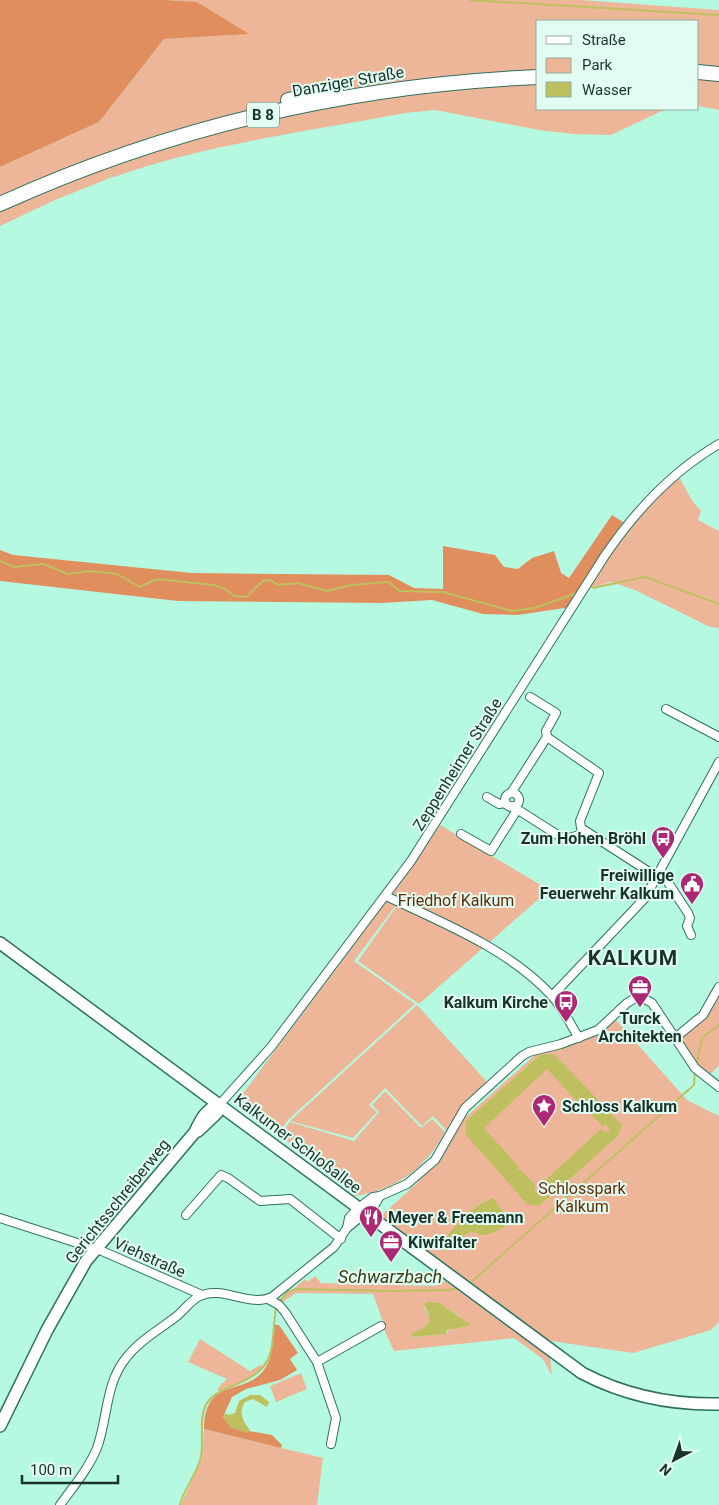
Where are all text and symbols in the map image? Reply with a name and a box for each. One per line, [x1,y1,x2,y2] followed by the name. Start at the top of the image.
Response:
[536,20,699,110] legend
[582,31,626,49] text: Straße
[582,56,613,74] text: Park
[291,62,406,101] street label: Danziger Straße
[582,81,632,99] text: Wasser
[247,102,279,128] road number: B 8
[409,694,506,834] street label: Zeppenheimer Straße
[650,825,676,859] bus stop icon: Zum Hohen Bröhl
[521,829,646,848] place label: Zum Hohen Bröhl
[540,866,674,903] place label: Freiwillige Feuerwehr Kalkum
[679,871,705,905] public building icon: Freiwillige Feuerwehr Kalkum
[398,891,514,910] park label: Friedhof Kalkum
[588,946,678,970] district label: KALKUM
[627,974,653,1008] office icon: Turck Architekten
[553,989,579,1023] bus stop icon: Kalkum Kirche
[444,993,548,1012] place label: Kalkum Kirche
[598,1009,682,1046] place label: Turck Architekten
[230,1089,365,1197] street label: Kalkumer Schloßallee
[531,1093,557,1127] place icon: Schloss Kalkum
[562,1097,677,1116] place label: Schloss Kalkum
[61,1135,174,1268] street label: Gerichtsschreiberweg
[538,1179,627,1216] park label: Schlosspark Kalkum
[358,1204,384,1238] restaurant icon: Meyer & Freemann
[388,1208,523,1227] place label: Meyer & Freemann
[378,1229,404,1263] office icon: Kiwifalter
[111,1233,189,1282] street label: Viehstraße
[408,1233,477,1252] place label: Kiwifalter
[338,1266,442,1287] water label: Schwarzbach
[649,1435,699,1485] north arrow
[22,1452,119,1484] scale bar
[30,1461,72,1479] text: 100 m
[656,1461,674,1479] text: N

